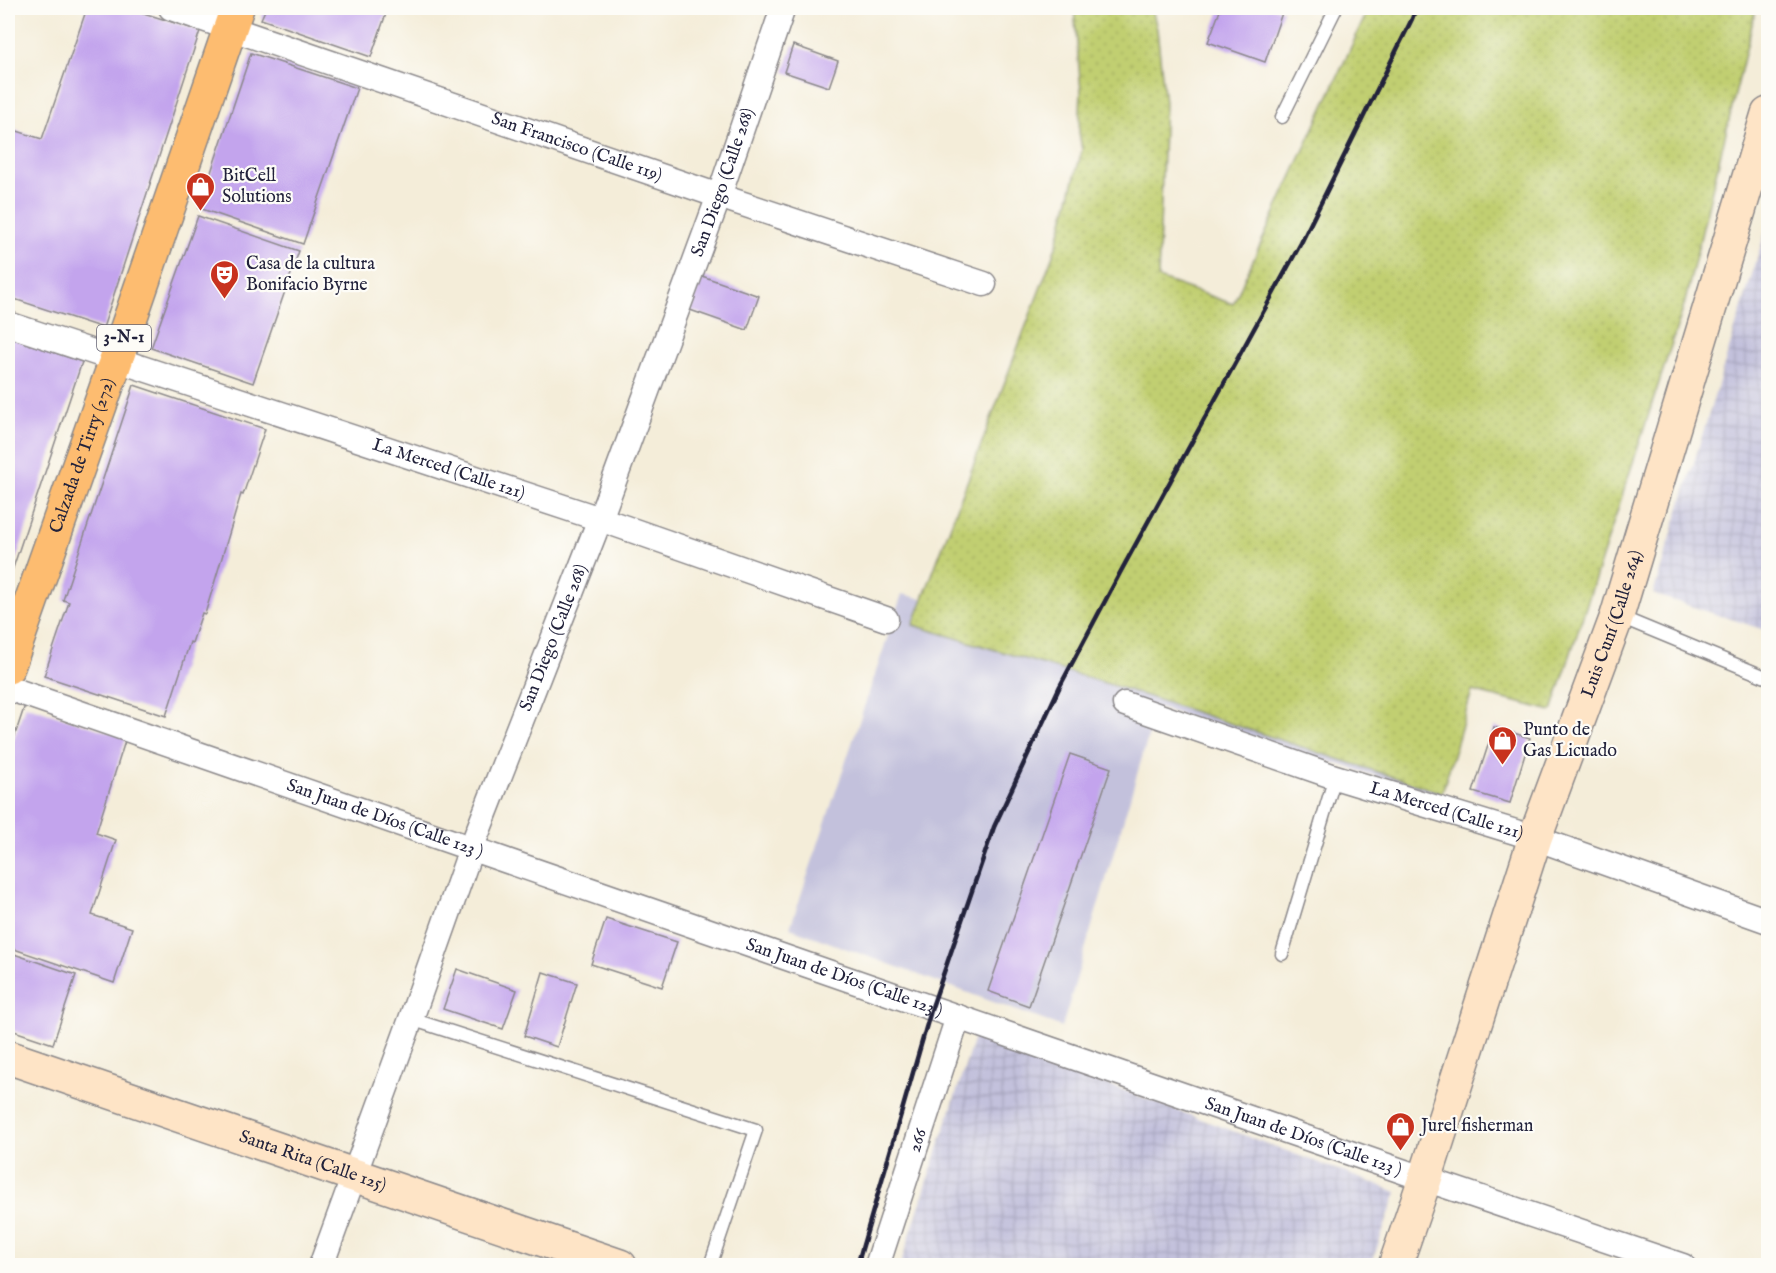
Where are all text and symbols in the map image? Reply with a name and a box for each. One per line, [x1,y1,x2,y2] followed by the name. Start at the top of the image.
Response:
[686,105,760,260] street label: San Diego (Calle 268)
[488,107,665,187] street label: San Francisco (Calle 119)
[222,165,292,209] place label: BitCell Solutions
[185,170,217,212] shop icon: BitCell Solutions
[246,253,375,297] place label: Casa de la cultura Bonifacio Byrne
[209,258,241,300] theatre icon: Casa de la cultura Bonifacio Byrne
[97,325,151,351] road number: 3-N-1
[44,375,120,536] street label: Calzada de Tirry (272)
[369,433,528,505] street label: La Merced (Calle 121)
[1576,547,1648,701] street label: Luis Cuní (Calle 264)
[514,561,593,715] street label: San Diego (Calle 268)
[1523,719,1617,763] place label: Punto de Gas Licuado
[1486,724,1518,766] shop icon: Punto de Gas Licuado
[284,774,486,863] street label: San Juan de Díos (Calle 123 )
[1367,777,1526,845] street label: La Merced (Calle 121)
[743,933,946,1022] street label: San Juan de Díos (Calle 123 )
[1202,1092,1405,1182] street label: San Juan de Díos (Calle 123 )
[1384,1110,1416,1152] shop icon: Jurel fisherman
[1419,1115,1534,1138] place label: Jurel fisherman
[236,1125,389,1197] street label: Santa Rita (Calle 125)
[903,1125,933,1155] street label: 266

